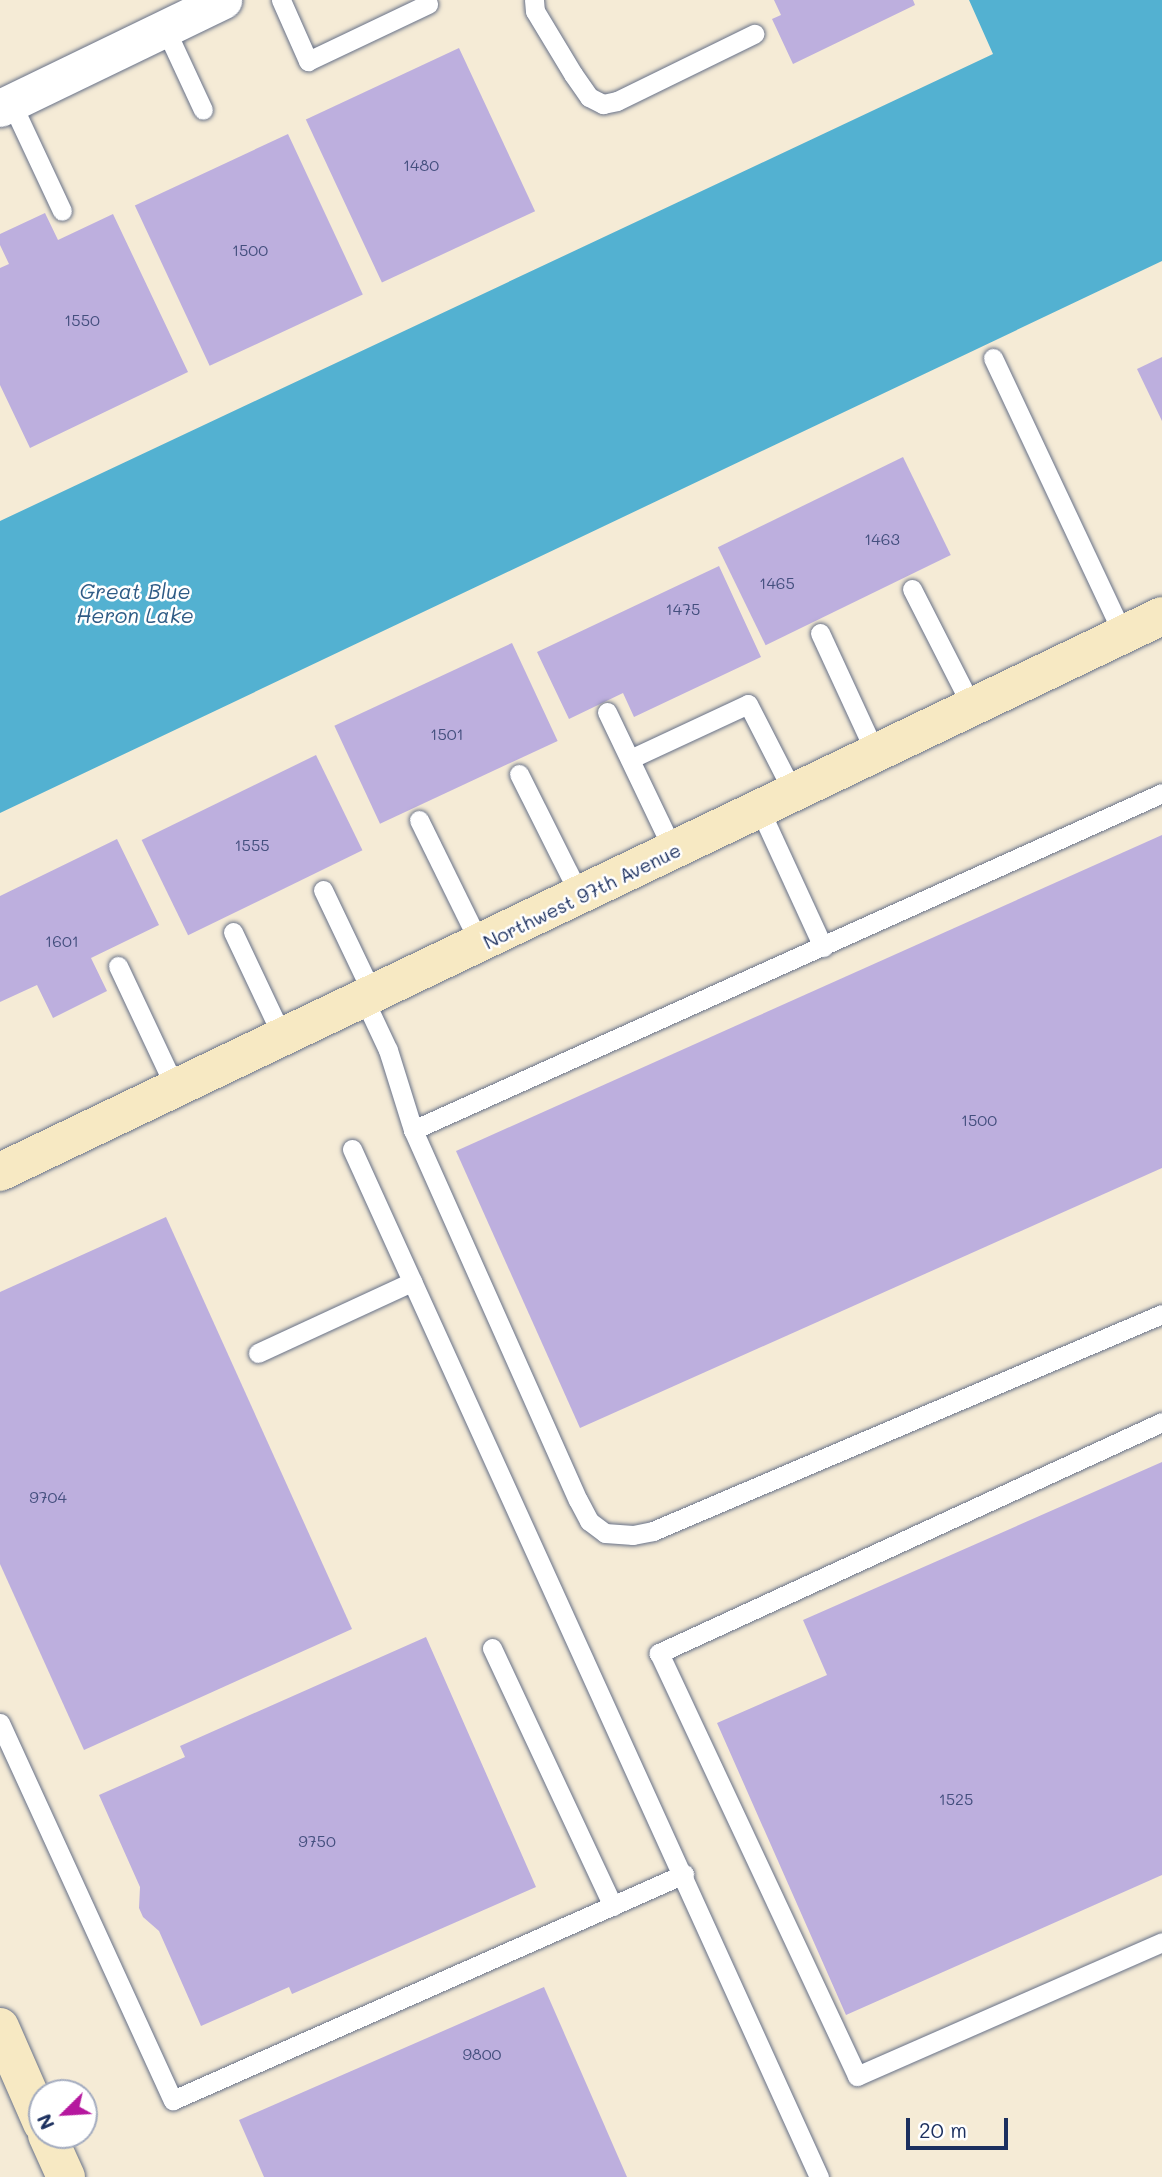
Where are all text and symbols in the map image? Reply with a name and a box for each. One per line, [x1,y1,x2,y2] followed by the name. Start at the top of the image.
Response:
[403,155,439,175] house number: 1480
[232,240,268,260] house number: 1500
[64,310,100,330] house number: 1550
[864,529,900,549] house number: 1463
[759,573,795,593] house number: 1465
[76,578,194,628] water label: Great Blue Heron Lake
[666,599,700,619] house number: 1475
[430,724,464,744] house number: 1501
[234,835,270,855] house number: 1555
[480,838,684,954] street label: Northwest 97th Avenue
[45,931,79,951] house number: 1601
[961,1110,997,1130] house number: 1500
[29,1487,67,1507] house number: 9704
[939,1789,973,1809] house number: 1525
[298,1831,336,1851] house number: 9750
[463,2044,501,2064] house number: 9800
[28,2079,98,2149] north arrow
[910,2104,1012,2148] scale bar
[31,2110,60,2134] text: N
[919,2116,967,2143] text: 20 m

